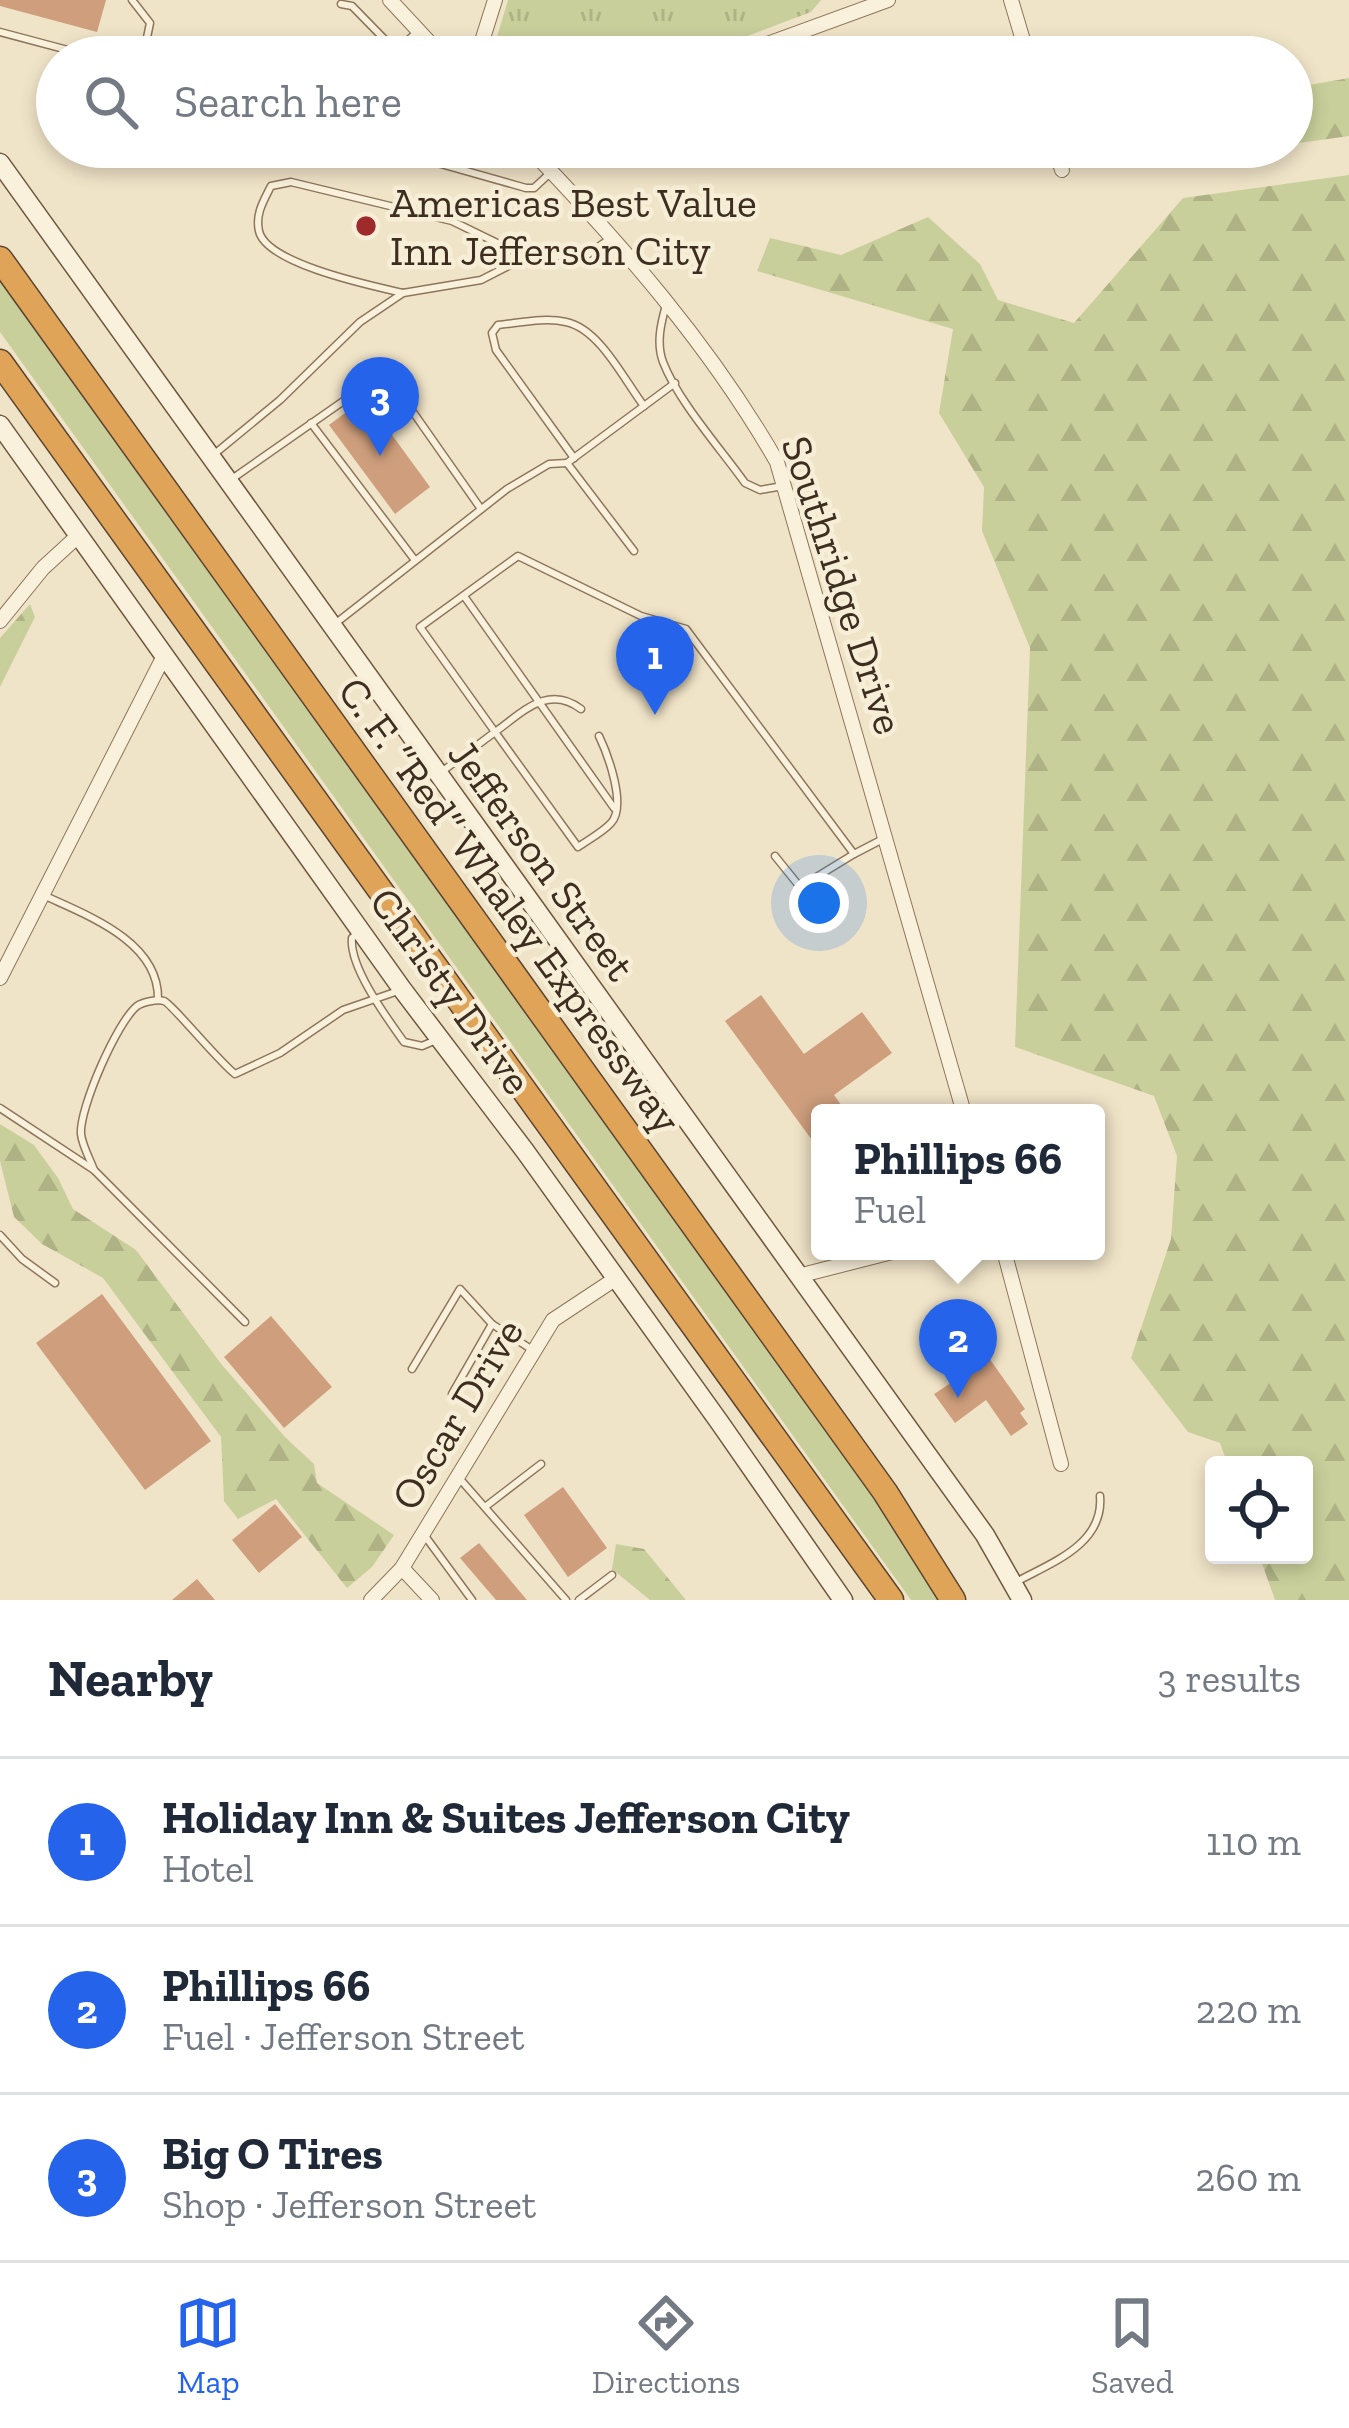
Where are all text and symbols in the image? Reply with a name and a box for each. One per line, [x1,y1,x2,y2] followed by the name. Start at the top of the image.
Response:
[36,36,1313,168] search box
[78,69,144,135] icon: search
[174,75,402,129] text: Search here
[390,177,757,276] place label: Americas Best Value Inn Jefferson City
[353,213,379,239] marker: Americas Best Value Inn Jefferson City
[341,357,419,456] pin: 3
[771,430,915,740] street label: Southridge Drive
[616,616,694,715] pin: 1
[327,667,693,1143] street label: C. F. “Red” Whaley Expressway
[438,730,647,991] street label: Jefferson Street
[789,873,849,933] your location
[359,878,543,1104] street label: Christy Drive
[811,1104,1105,1260] popup
[854,1132,1062,1186] text: Phillips 66
[854,1186,926,1233] text: Fuel
[919,1299,997,1398] pin: 2
[380,1309,534,1519] street label: Oscar Drive
[1205,1456,1313,1564] map controls
[1205,1456,1313,1564] button: locate
[48,1648,213,1709] text: Nearby
[1157,1655,1301,1702] text: 3 results
[162,1791,850,1845] text: Holiday Inn & Suites Jefferson City
[79,1818,95,1865] text: 1
[1206,1818,1301,1865] text: 110 m
[162,1845,254,1892] text: Hotel
[162,1959,371,2013] text: Phillips 66
[77,1986,97,2033] text: 2
[1196,1986,1301,2033] text: 220 m
[162,2013,524,2060] text: Fuel · Jefferson Street
[162,2127,383,2181] text: Big O Tires
[77,2154,97,2201] text: 3
[1195,2154,1301,2201] text: 260 m
[162,2181,536,2228] text: Shop · Jefferson Street
[175,2290,241,2401] tab: Map
[592,2290,741,2401] tab: Directions
[1091,2290,1174,2401] tab: Saved

